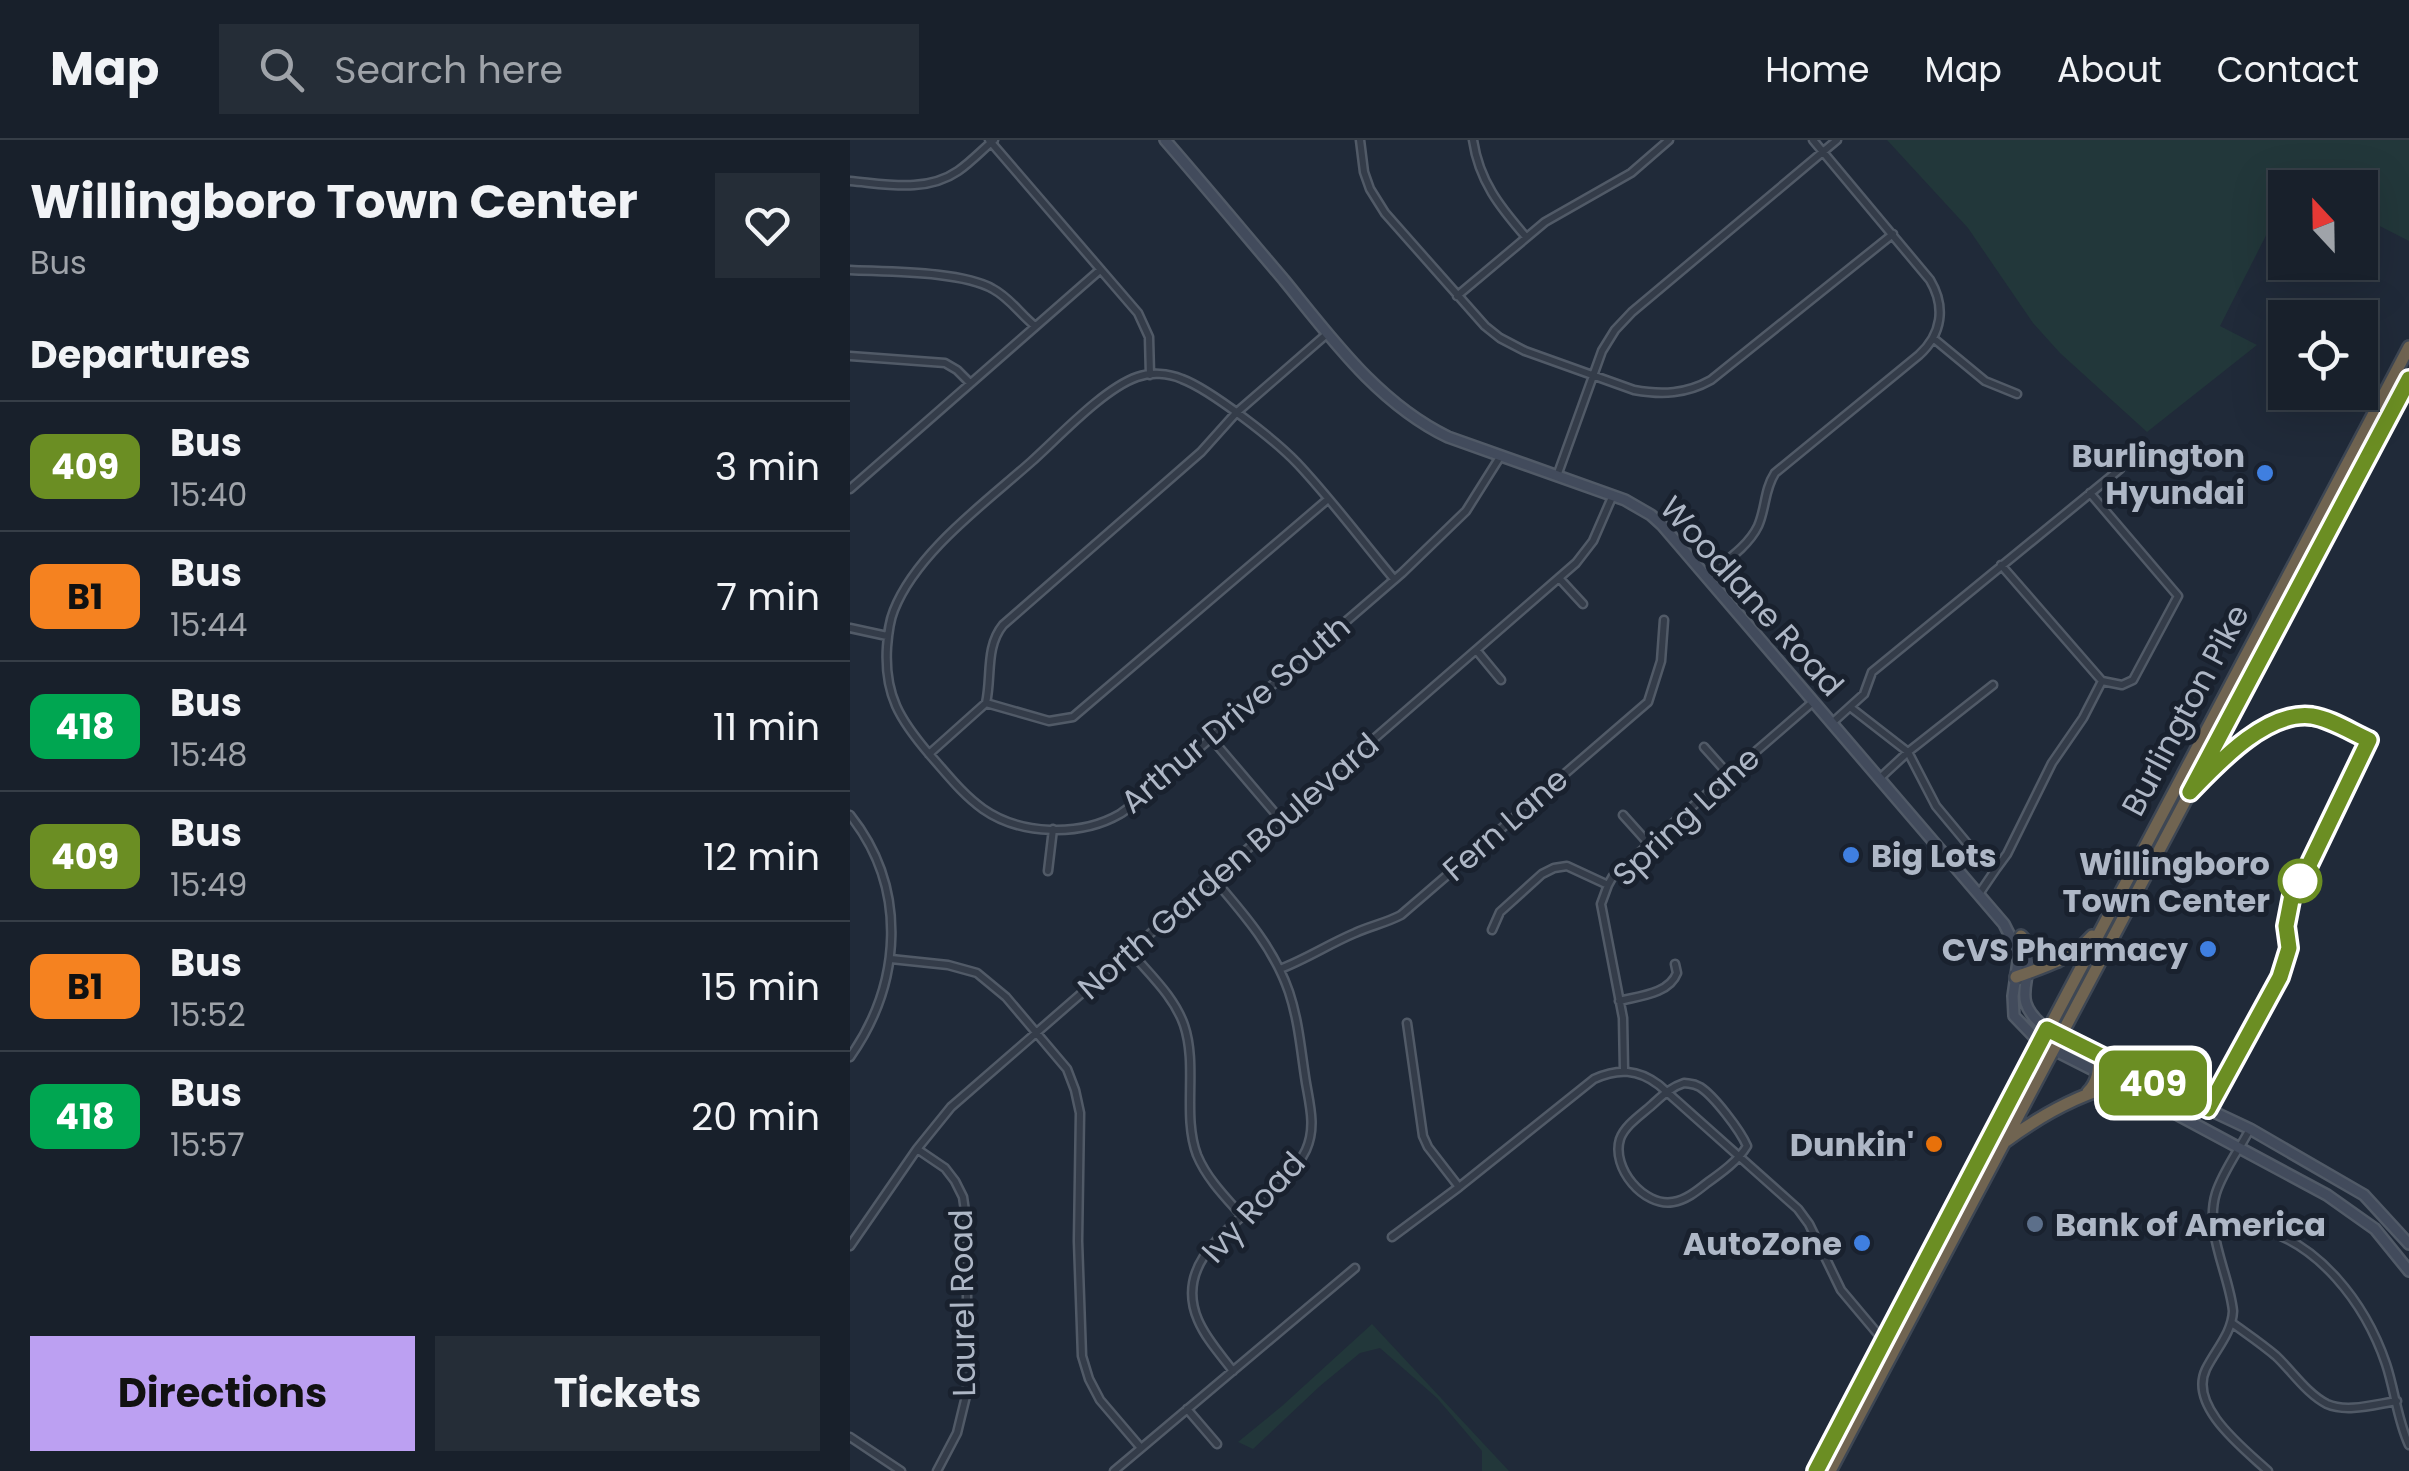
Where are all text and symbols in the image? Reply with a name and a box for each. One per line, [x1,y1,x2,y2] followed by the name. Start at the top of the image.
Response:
[219,24,919,114] search box
[50,35,159,102] text: Map
[254,42,309,97] icon: search
[334,43,563,96] text: Search here
[1765,45,1870,94] text: Home
[1925,45,2002,94] text: Map
[2057,45,2162,94] text: About
[2217,45,2359,94] text: Contact
[30,168,638,235] text: Willingboro Town Center
[2268,170,2378,280] north arrow
[2268,170,2378,410] map controls
[715,173,820,278] button: heart
[30,240,87,285] text: Bus
[2268,300,2378,410] button: locate
[30,328,251,381] text: Departures
[170,416,242,469] text: Bus
[2072,433,2245,515] place label: Burlington Hyundai
[715,440,820,493] text: 3 min
[51,442,119,491] text: 409
[2254,462,2276,484] marker: Burlington Hyundai
[170,472,247,517] text: 15:40
[1650,486,1854,706] street label: Woodlane Road
[170,546,242,599] text: Bus
[716,570,820,623] text: 7 min
[67,572,103,621] text: B1
[2110,596,2260,824] street label: Burlington Pike
[170,602,247,647] text: 15:44
[1111,604,1359,824] street label: Arthur Drive South
[170,676,242,729] text: Bus
[713,700,820,753] text: 11 min
[55,702,115,751] text: 418
[1068,722,1388,1010] street label: North Garden Boulevard
[170,732,247,777] text: 15:48
[1602,736,1770,896] street label: Spring Lane
[1433,757,1577,891] street label: Fern Lane
[170,806,242,859] text: Bus
[703,830,820,883] text: 12 min
[51,832,119,881] text: 409
[1871,833,1997,878] place label: Big Lots
[2063,841,2270,923] place label: Willingboro Town Center
[1840,844,1862,866] marker: Big Lots
[2279,860,2321,902] marker: Willingboro Town Center
[170,862,247,907] text: 15:49
[1942,927,2189,972] place label: CVS Pharmacy
[170,936,242,989] text: Bus
[2197,938,2219,960] marker: CVS Pharmacy
[701,960,820,1013] text: 15 min
[67,962,103,1011] text: B1
[170,992,246,1037] text: 15:52
[2096,1050,2210,1116] line badge: 409
[2119,1059,2187,1108] text: 409
[170,1066,242,1119] text: Bus
[691,1090,820,1143] text: 20 min
[55,1092,115,1141] text: 418
[170,1122,245,1167] text: 15:57
[1790,1122,1914,1167] place label: Dunkin'
[1923,1133,1945,1155] marker: Dunkin'
[1191,1142,1315,1272] street label: Ivy Road
[2055,1202,2326,1247] place label: Bank of America
[938,1209,986,1397] street label: Laurel Road
[2024,1213,2046,1235] marker: Bank of America
[1683,1221,1842,1266] place label: AutoZone
[1851,1232,1873,1254] marker: AutoZone
[30,1336,415,1451] button: Directions
[435,1336,820,1451] button: Tickets

